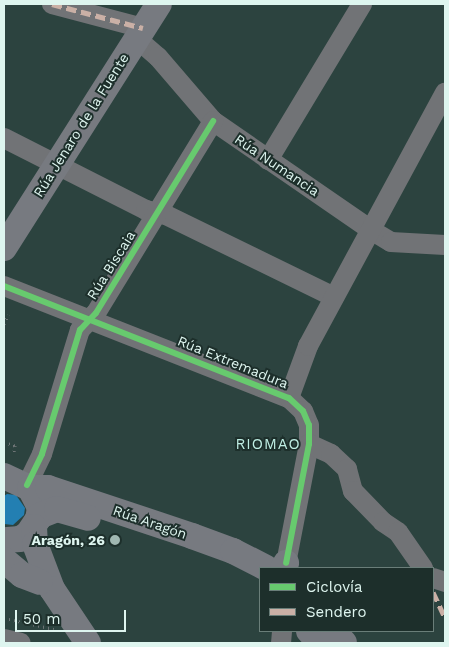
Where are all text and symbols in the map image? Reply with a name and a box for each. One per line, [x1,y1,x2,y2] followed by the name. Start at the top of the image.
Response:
[30,50,132,200] street label: Rúa Jenaro de la Fuente
[231,130,323,200] street label: Rúa Numancia
[83,227,139,303] street label: Rúa Biscaia
[175,332,291,392] street label: Rúa Extremadura
[235,436,301,454] district label: RIOMAO
[111,501,189,543] street label: Rúa Aragón
[31,532,105,548] place label: Aragón, 26
[109,534,121,546] marker: Aragón, 26
[259,567,434,632] legend
[306,578,363,596] text: Ciclovía
[18,600,129,632] scale bar
[306,603,367,621] text: Sendero
[23,610,60,628] text: 50 m

